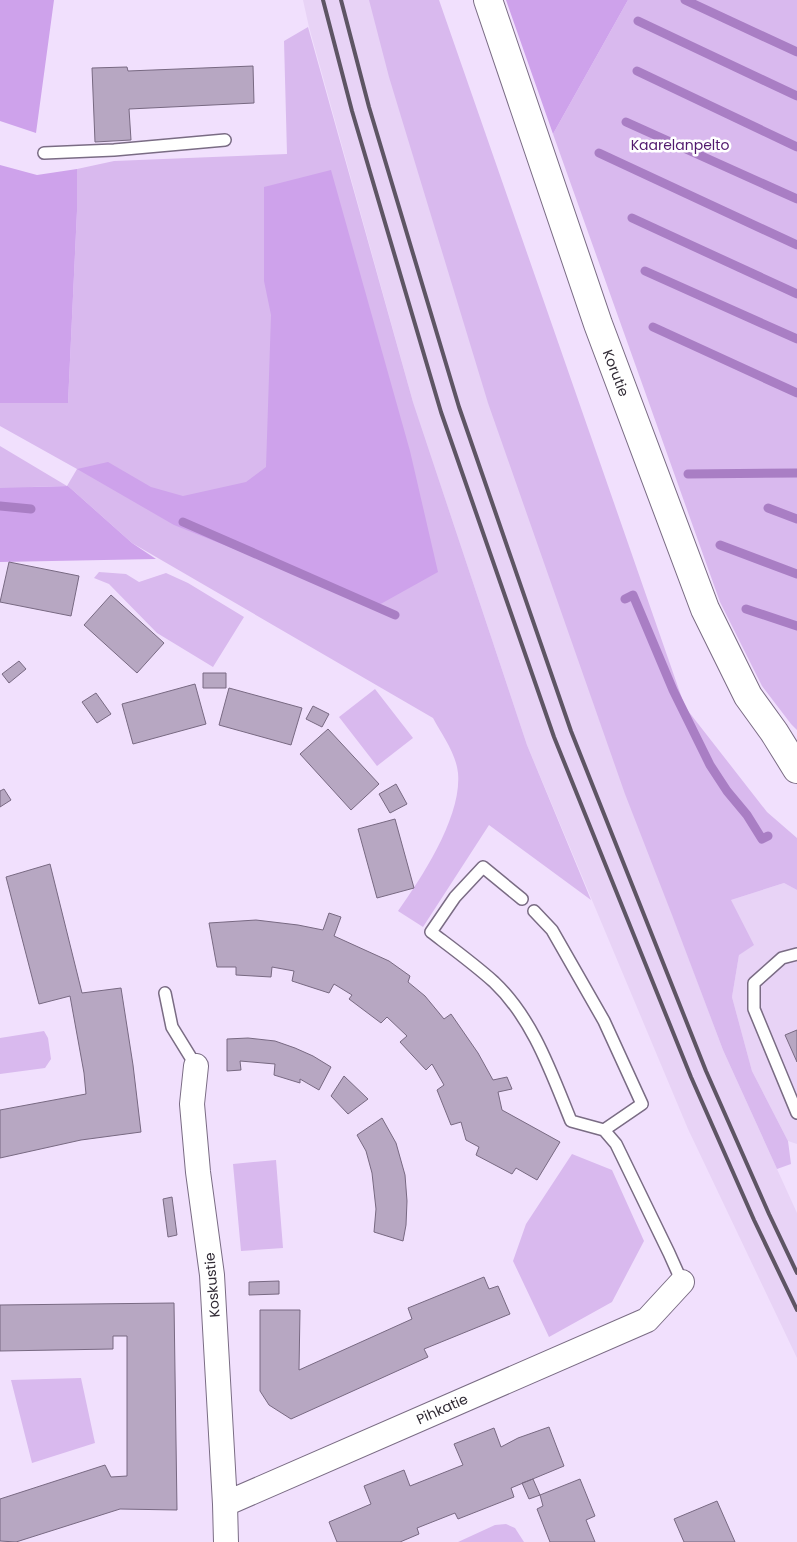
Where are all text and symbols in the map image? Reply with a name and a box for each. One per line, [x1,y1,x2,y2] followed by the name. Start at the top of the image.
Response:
[631,135,729,155] park label: Kaarelanpelto
[598,347,634,400] street label: Korutie
[199,1251,225,1318] street label: Koskustie
[413,1389,471,1429] street label: Pihkatie

